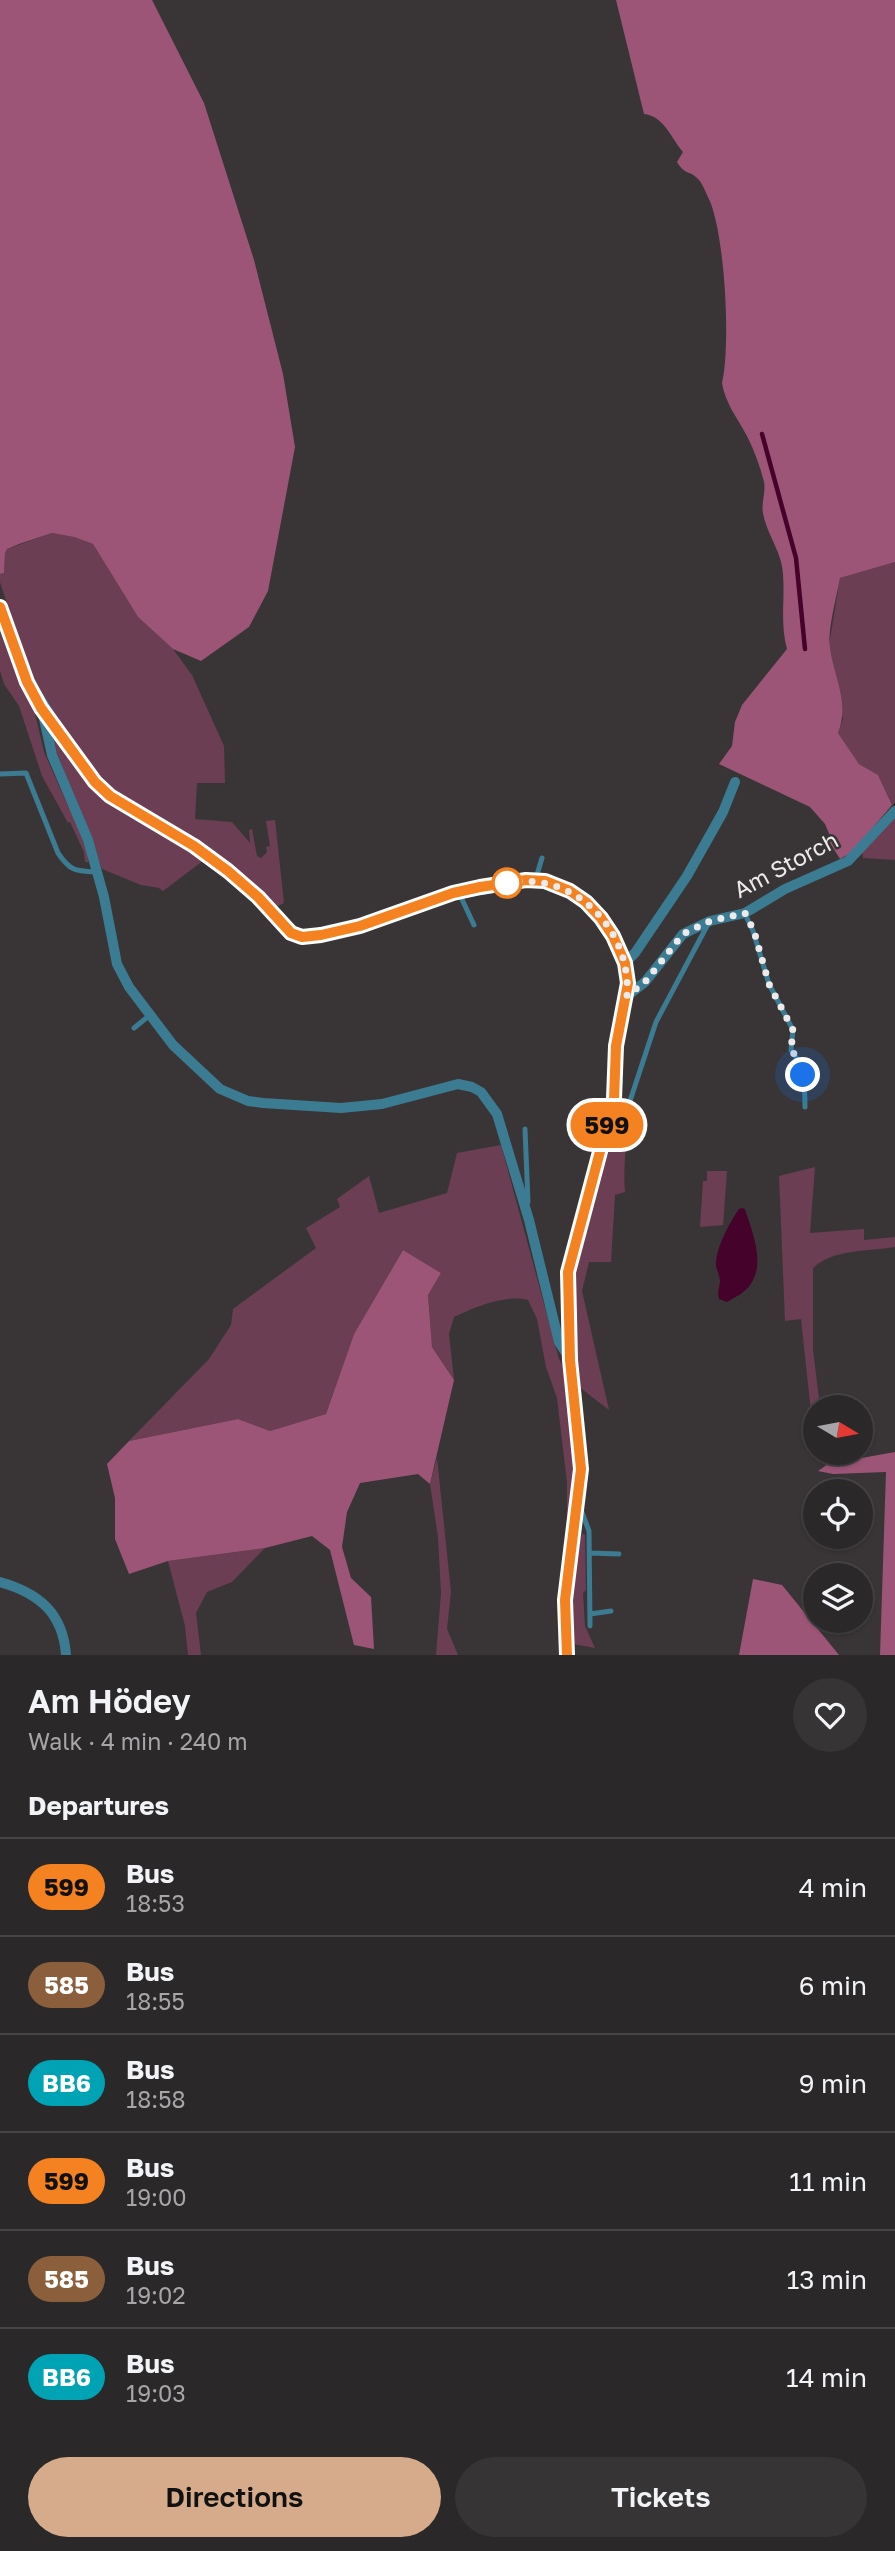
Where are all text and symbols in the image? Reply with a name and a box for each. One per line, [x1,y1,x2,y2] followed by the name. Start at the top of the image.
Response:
[729,825,843,903] street label: Am Storch
[492,868,522,898] unlabelled marker
[785,1057,820,1092] your location
[567,1102,647,1148] line badge: 599
[584,1110,630,1139] text: 599
[803,1395,873,1465] north arrow
[803,1395,873,1633] map controls
[803,1479,873,1549] button: locate
[803,1563,873,1633] button: layers
[793,1678,867,1752] button: heart
[28,1681,191,1720] text: Am Hödey
[28,1727,248,1755] text: Walk · 4 min · 240 m
[28,1790,169,1821] text: Departures
[126,1858,174,1889] text: Bus
[44,1872,89,1901] text: 599
[799,1872,867,1903] text: 4 min
[126,1889,185,1917] text: 18:53
[126,1956,174,1987] text: Bus
[44,1970,89,1999] text: 585
[799,1970,867,2001] text: 6 min
[126,1987,185,2015] text: 18:55
[126,2054,174,2085] text: Bus
[42,2068,91,2097] text: BB6
[799,2068,867,2099] text: 9 min
[126,2085,186,2113] text: 18:58
[126,2152,174,2183] text: Bus
[44,2166,89,2195] text: 599
[789,2166,867,2197] text: 11 min
[126,2183,187,2211] text: 19:00
[126,2250,174,2281] text: Bus
[44,2264,89,2293] text: 585
[787,2264,867,2295] text: 13 min
[126,2281,186,2309] text: 19:02
[126,2348,174,2379] text: Bus
[42,2362,91,2391] text: BB6
[786,2362,867,2393] text: 14 min
[126,2379,186,2407] text: 19:03
[28,2457,441,2537] button: Directions
[455,2457,867,2537] button: Tickets

